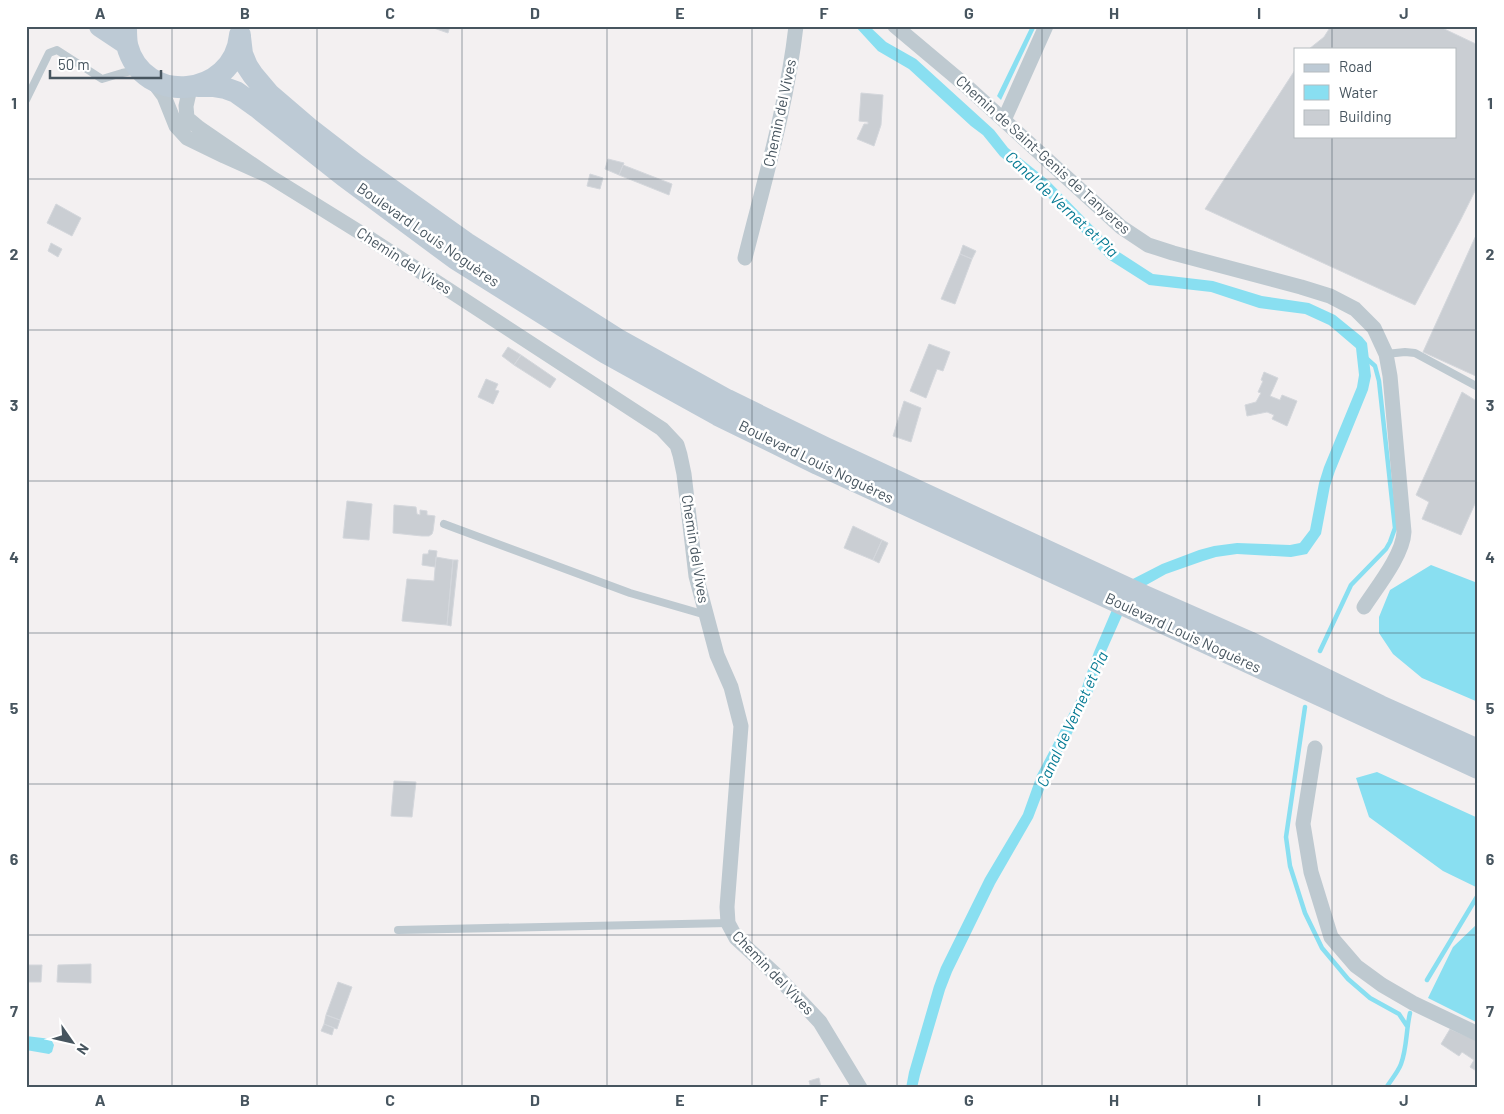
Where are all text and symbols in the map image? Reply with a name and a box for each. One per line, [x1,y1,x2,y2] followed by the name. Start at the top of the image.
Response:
[95,3,106,22] text: A
[240,3,250,22] text: B
[385,3,395,22] text: C
[530,3,540,22] text: D
[675,3,685,22] text: E
[820,3,829,22] text: F
[964,3,974,22] text: G
[1109,3,1119,22] text: H
[1257,3,1261,22] text: I
[1399,3,1409,22] text: J
[50,48,161,80] scale bar
[1294,48,1456,138] legend
[58,55,90,73] text: 50 m
[759,57,799,168] street label: Chemin del Vives
[1339,57,1372,75] text: Road
[953,71,1135,237] street label: Chemin de Saint-Genis de Tanyeres
[1339,83,1378,101] text: Water
[11,93,17,112] text: 1
[1487,93,1493,112] text: 1
[1339,107,1392,125] text: Building
[1002,147,1123,261] water label: Canal de Vernet et Pia
[354,178,503,290] street label: Boulevard Louis Noguères
[354,223,455,298] street label: Chemin del Vives
[10,244,19,263] text: 2
[1486,244,1495,263] text: 2
[10,395,18,414] text: 3
[1486,395,1494,414] text: 3
[736,416,897,506] street label: Boulevard Louis Noguères
[679,493,713,604] street label: Chemin del Vives
[9,547,19,566] text: 4
[1485,547,1495,566] text: 4
[1103,588,1264,676] street label: Boulevard Louis Noguères
[1032,648,1111,789] water label: Canal de Vernet et Pia
[10,698,19,717] text: 5
[1486,698,1495,717] text: 5
[10,849,19,868] text: 6
[1486,849,1495,868] text: 6
[729,927,818,1018] street label: Chemin del Vives
[10,1001,18,1020] text: 7
[1486,1001,1494,1020] text: 7
[48,1016,98,1066] north arrow
[74,1041,93,1058] text: N
[95,1090,106,1109] text: A
[240,1090,250,1109] text: B
[385,1090,395,1109] text: C
[530,1090,540,1109] text: D
[675,1090,685,1109] text: E
[820,1090,829,1109] text: F
[964,1090,974,1109] text: G
[1109,1090,1119,1109] text: H
[1257,1090,1261,1109] text: I
[1399,1090,1409,1109] text: J

